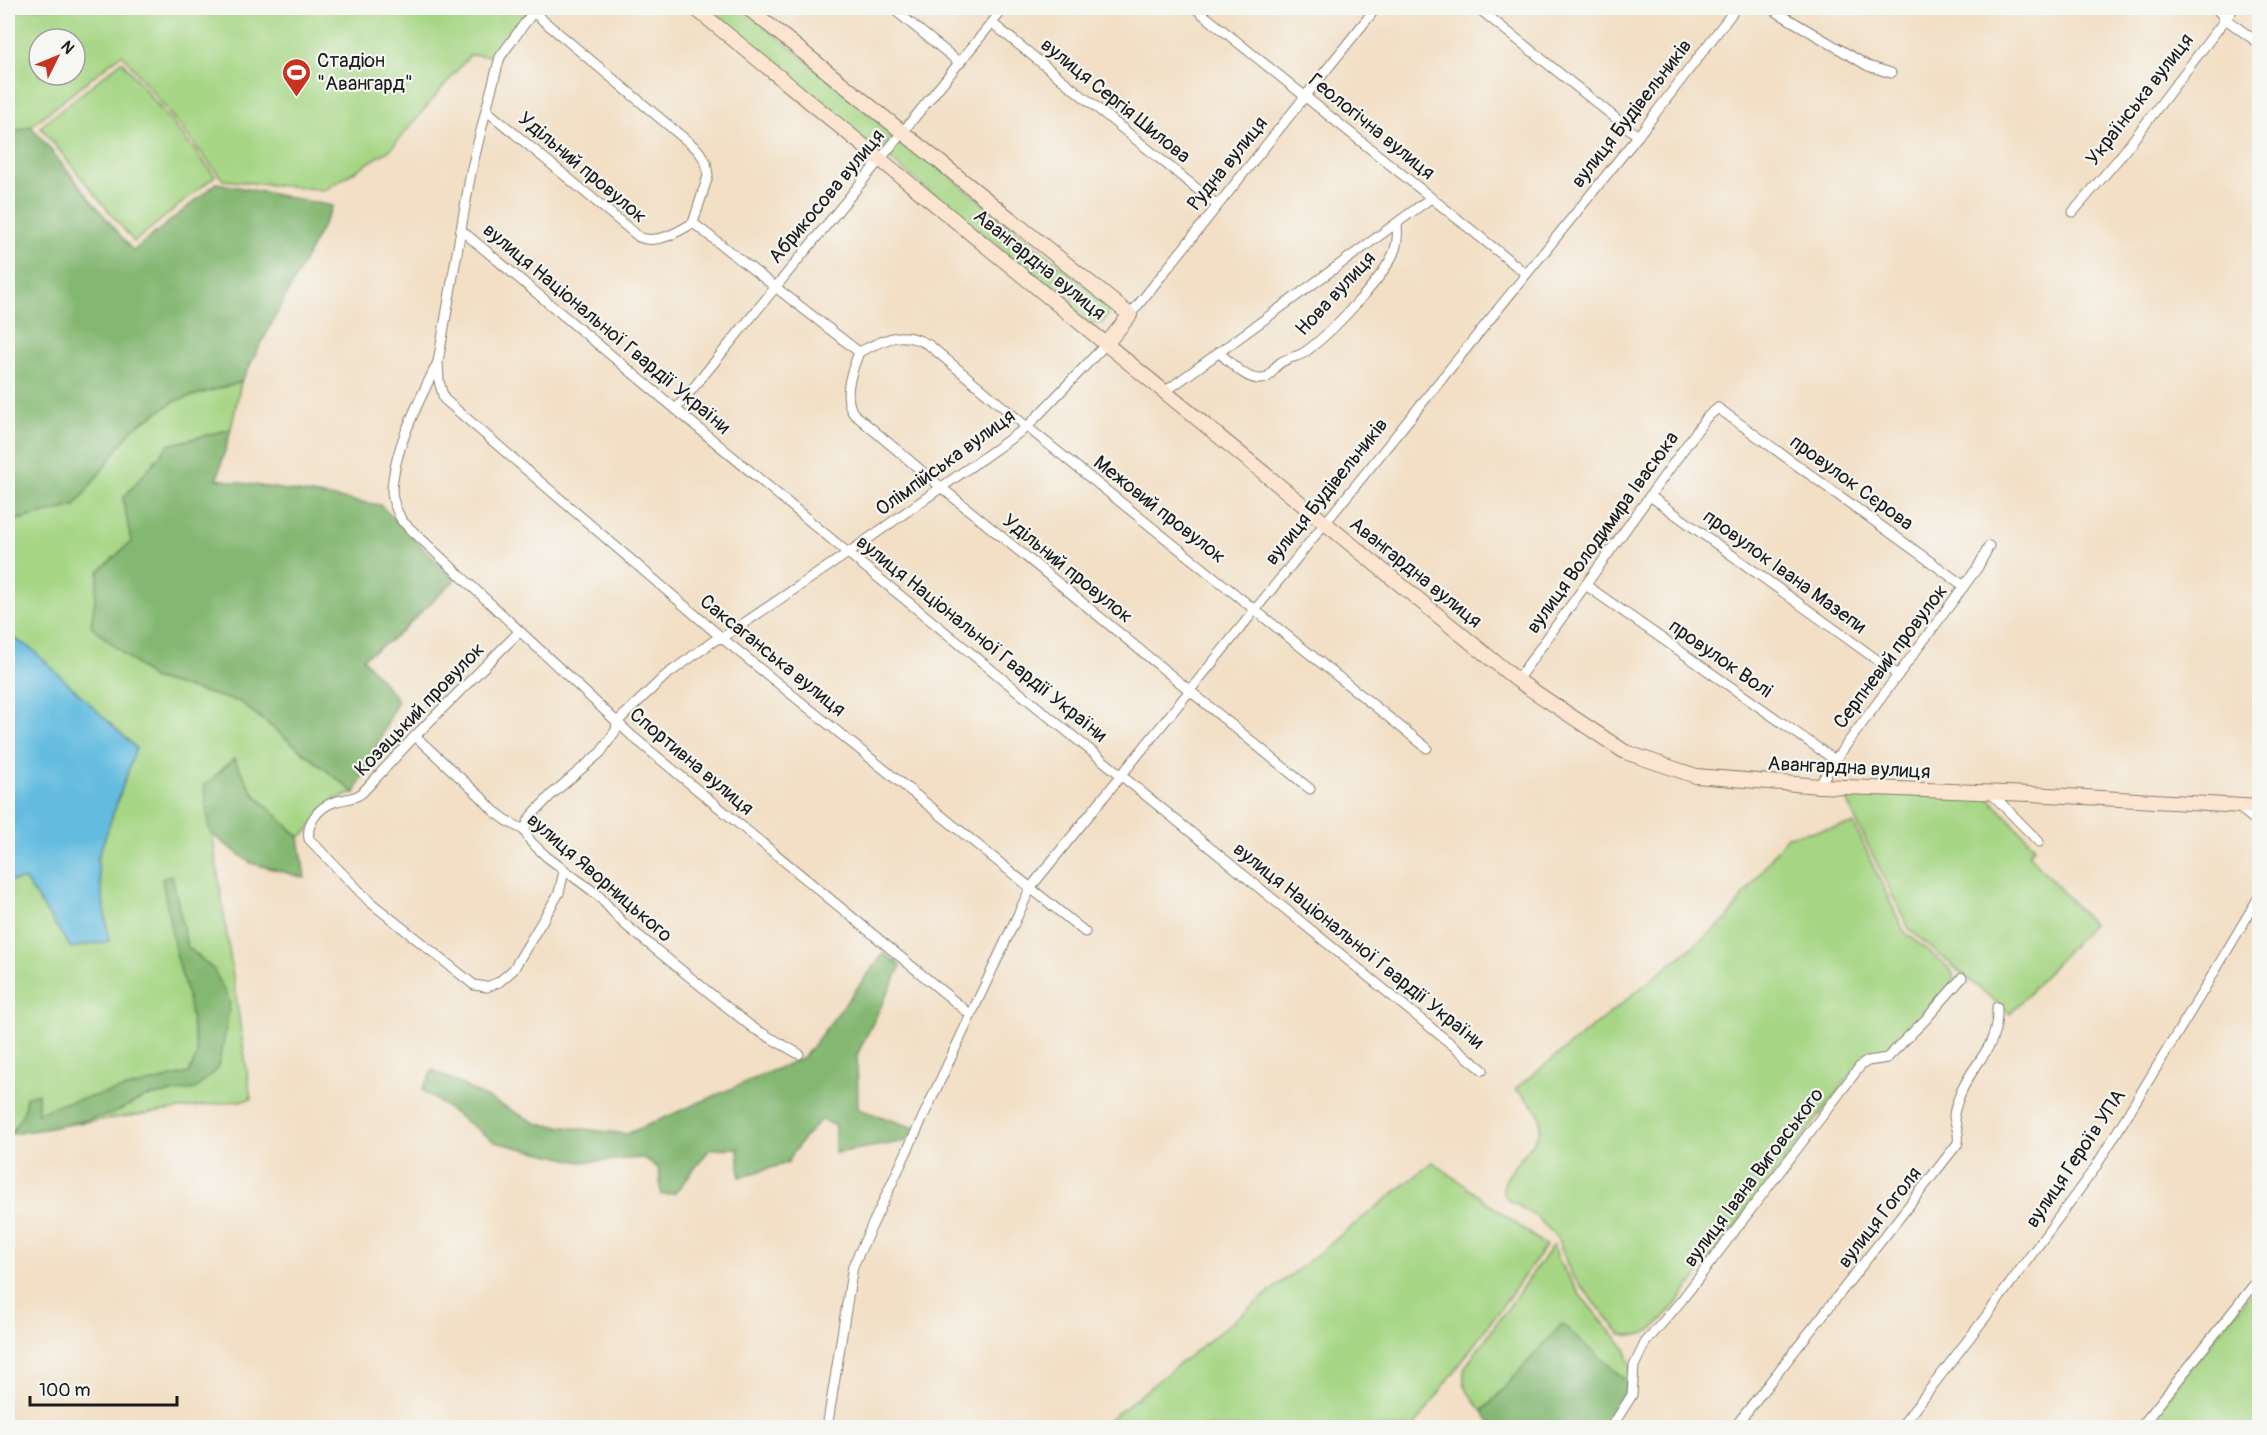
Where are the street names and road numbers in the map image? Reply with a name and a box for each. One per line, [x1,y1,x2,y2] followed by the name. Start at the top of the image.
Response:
[2080,28,2199,170] street label: Українська вулиця
[1036,32,1196,168] street label: вулиця Сергія Шилова
[1565,34,1697,193] street label: вулиця Будівельників
[1303,68,1440,185] street label: Геологічна вулиця
[513,106,652,229] street label: Удільний провулок
[1182,111,1273,215] street label: Рудна вулиця
[763,124,890,269] street label: Абрикосова вулиця
[968,203,1111,325] street label: Авангардна вулиця
[478,217,736,439] street label: вулиця Національної Гвардії України
[1290,246,1381,341] street label: Нова вулиця
[871,403,1020,521] street label: Олімпійська вулиця
[1259,413,1393,570] street label: вулиця Будівельників
[1521,426,1684,638] street label: вулиця Володимира Івасюка
[1785,429,1919,536] street label: провулок Сєрова
[1089,450,1231,569] street label: Межовий провулок
[1698,504,1871,639] street label: провулок Івана Мазепи
[997,508,1138,629] street label: Удільний провулок
[1344,511,1487,633] street label: Авангардна вулиця
[851,529,1112,747] street label: вулиця Національної Гвардії України
[1828,579,1953,734] street label: Серпневий провулок
[695,589,851,722] street label: Саксаганська вулиця
[1664,614,1777,703] street label: провулок Волі
[349,637,490,781] street label: Козацький провулок
[624,702,759,821] street label: Спортивна вулиця
[1767,751,1931,784] street label: Авангардна вулиця
[522,807,678,948] street label: вулиця Яворницького
[1228,836,1489,1054] street label: вулиця Національної Гвардії України
[1678,1082,1829,1272] street label: вулиця Івана Виговського
[2020,1084,2131,1232] street label: вулиця Героїв УПА
[1832,1162,1927,1273] street label: вулиця Гоголя

